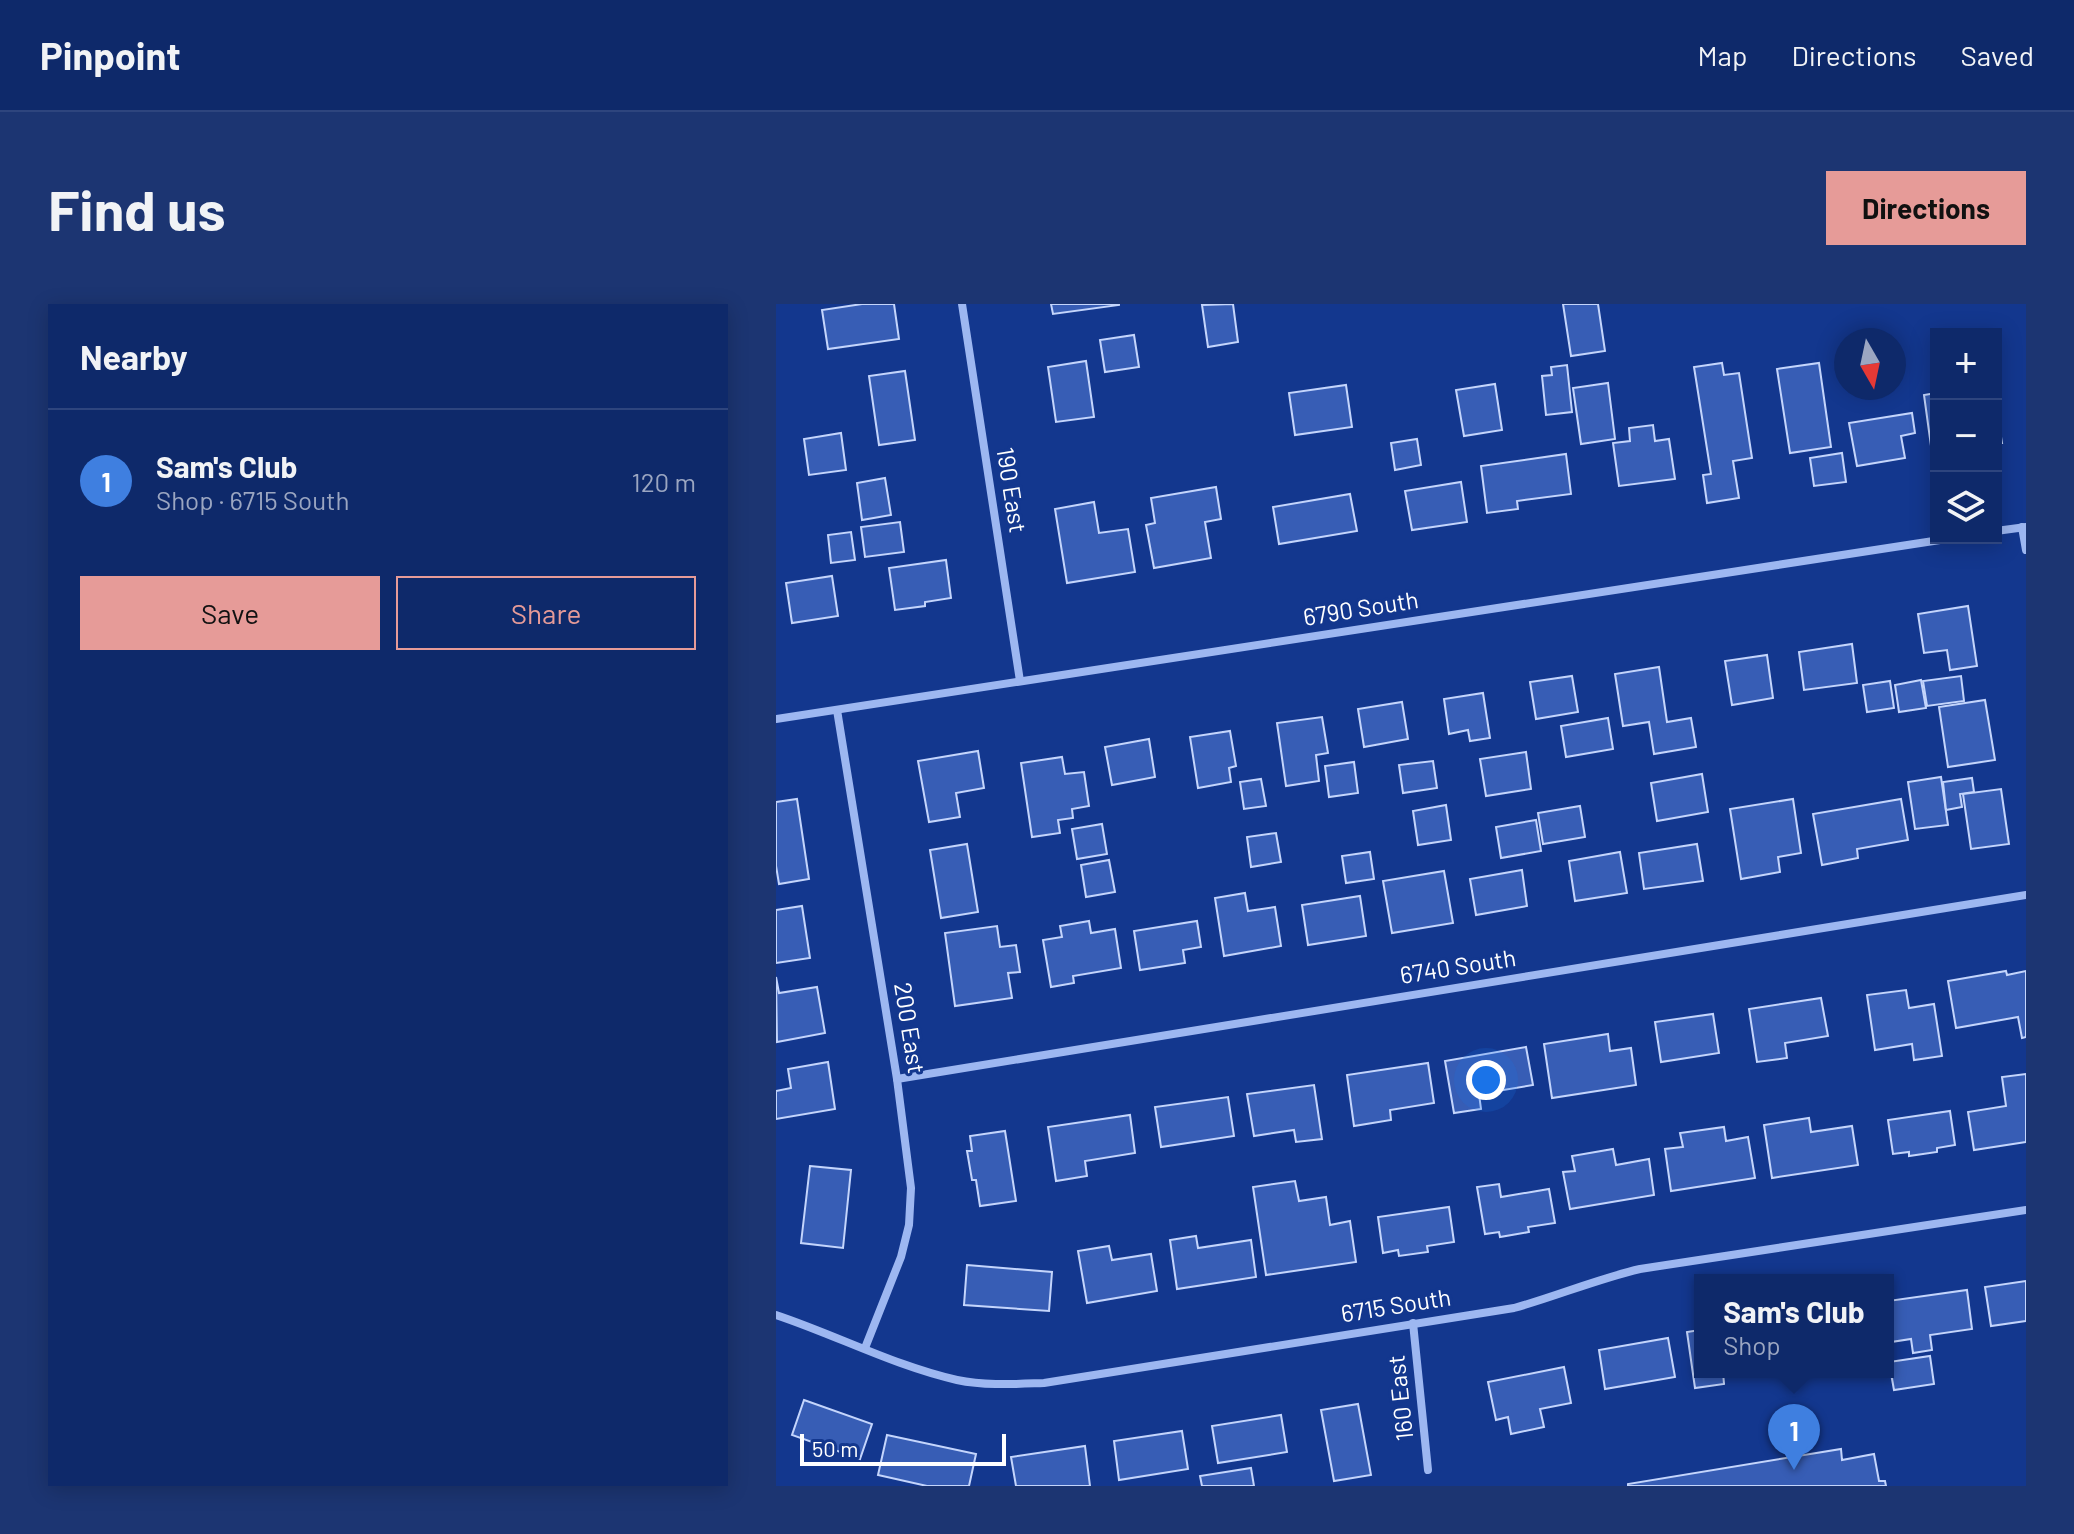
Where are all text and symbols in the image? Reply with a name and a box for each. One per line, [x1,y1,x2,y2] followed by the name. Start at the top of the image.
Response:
[40,32,181,78] text: Pinpoint
[1698,38,1747,72] text: Map
[1791,38,1917,72] text: Directions
[1961,38,2034,72] text: Saved
[1826,171,2026,245] button: Directions
[48,175,226,242] text: Find us
[1834,328,1906,400] north arrow
[1930,328,2002,544] map controls
[1930,328,2002,400] button: +
[80,336,188,377] text: Nearby
[1930,400,2002,472] button: −
[991,445,1034,535] street label: 190 East
[156,448,298,484] text: Sam's Club
[101,466,111,497] text: 1
[632,466,696,497] text: 120 m
[1930,472,2002,544] button: layers
[156,484,350,515] text: Shop · 6715 South
[80,576,380,650] button: Save
[396,576,696,650] button: Share
[1301,584,1420,631] street label: 6790 South
[1398,942,1518,989] street label: 6740 South
[889,980,932,1075] street label: 200 East
[1466,1060,1506,1100] your location
[1694,1274,1894,1378] popup
[1339,1282,1453,1328] street label: 6715 South
[1723,1293,1865,1329] text: Sam's Club
[1723,1329,1781,1360] text: Shop
[1381,1354,1418,1443] street label: 160 East
[1768,1404,1820,1470] pin: 1
[800,1430,1006,1466] scale bar
[812,1435,858,1461] text: 50 m

